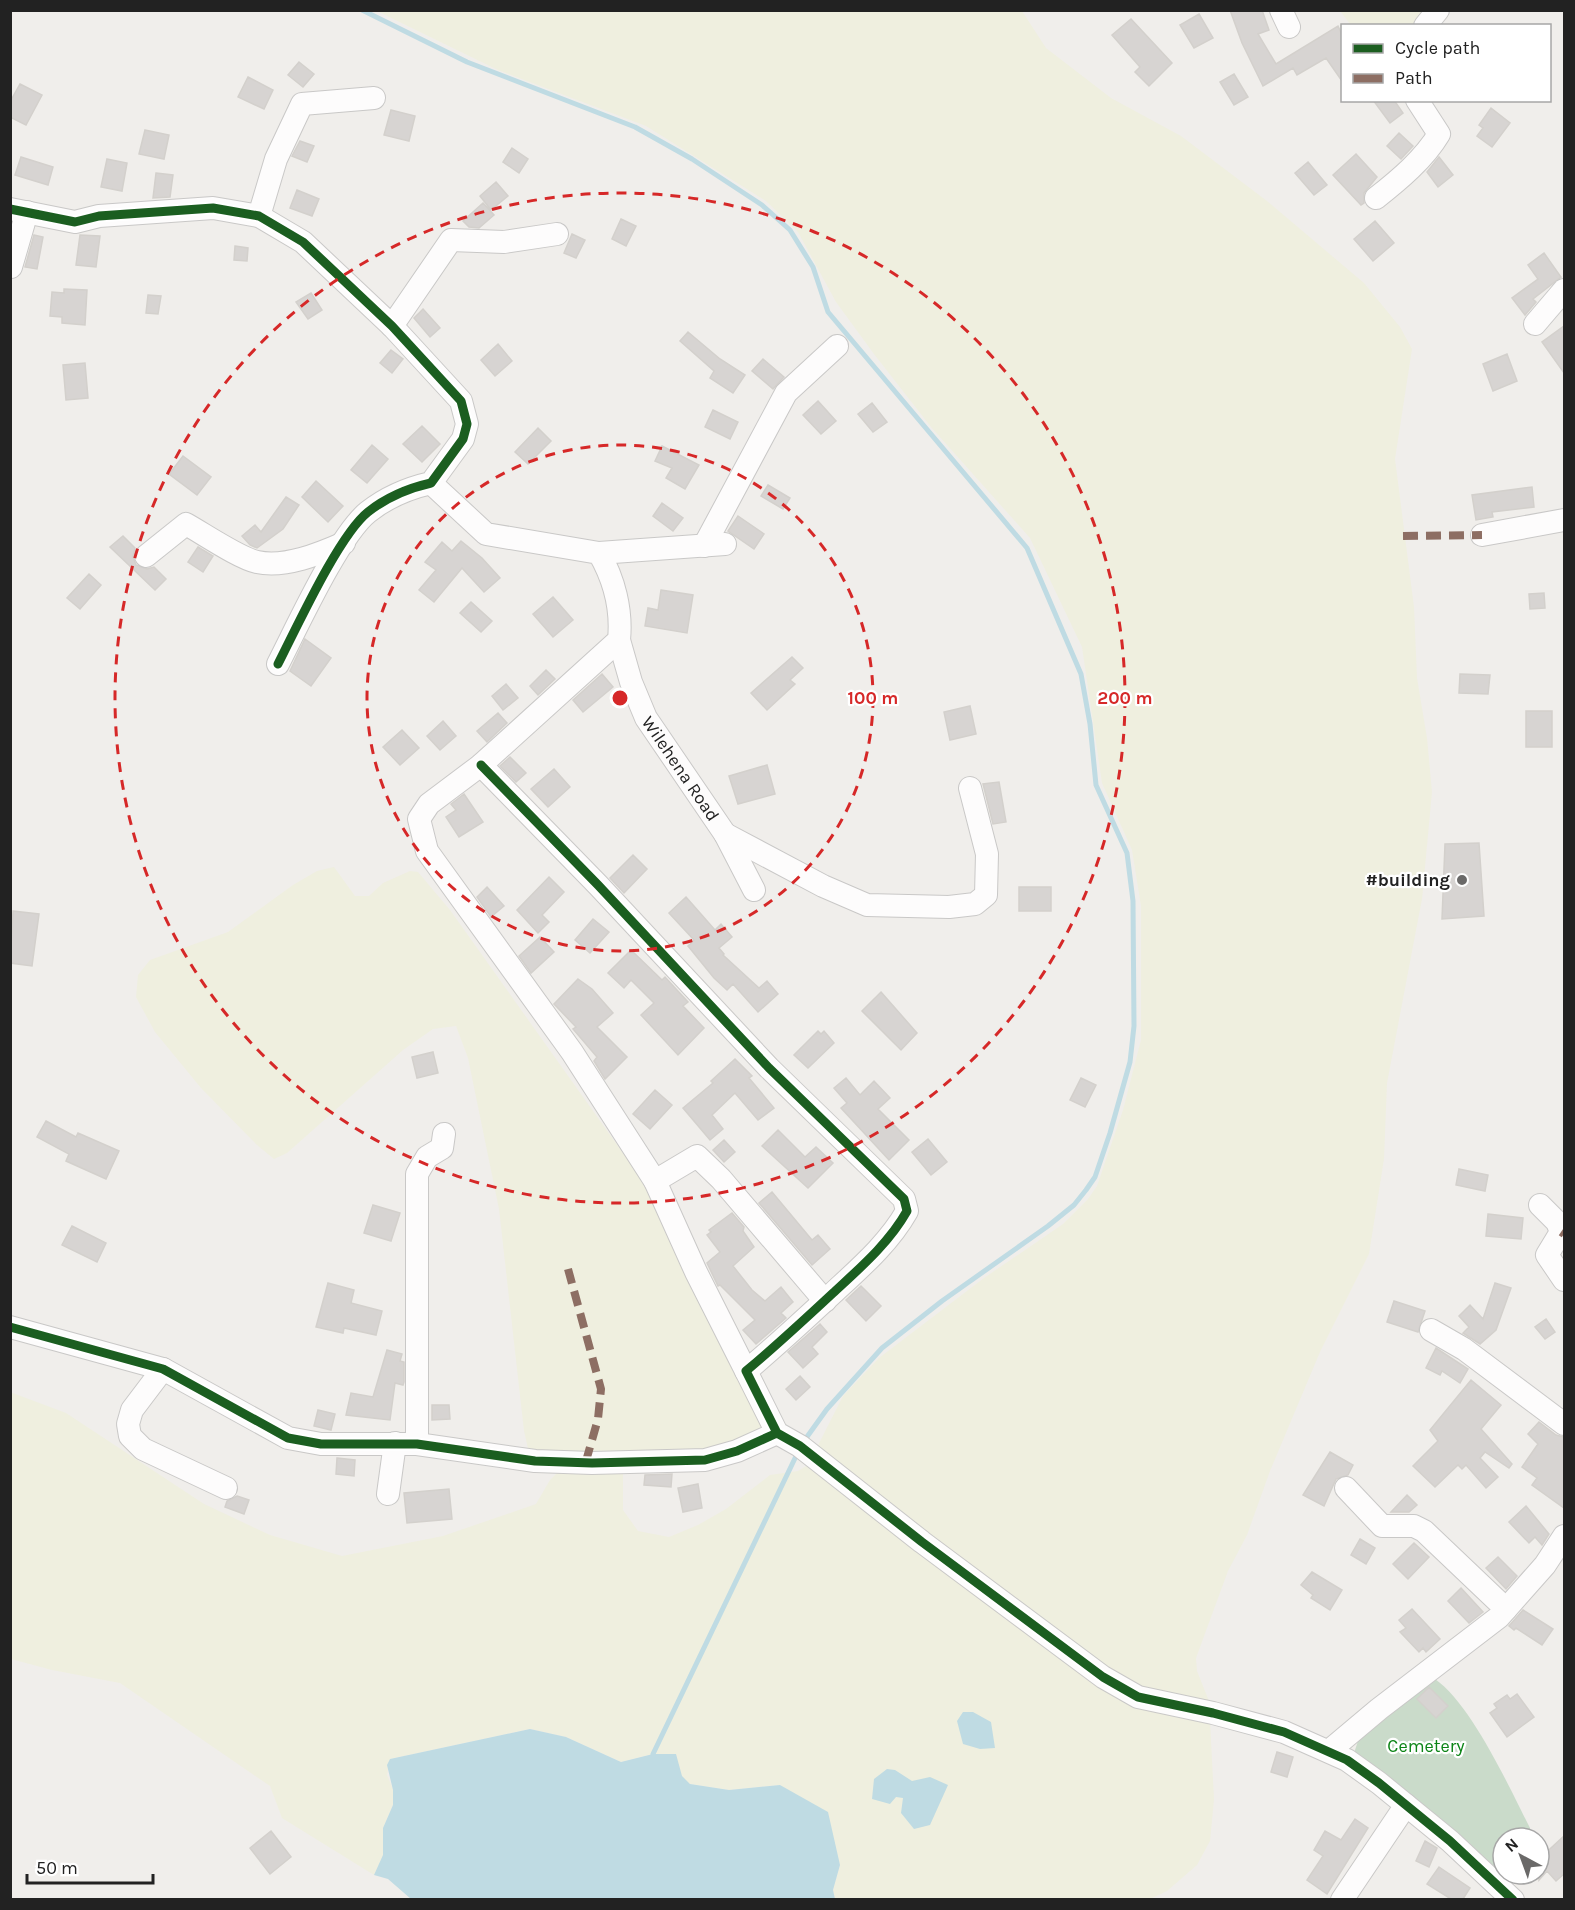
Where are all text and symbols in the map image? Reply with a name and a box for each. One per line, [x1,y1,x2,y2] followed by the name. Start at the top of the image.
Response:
[1341,24,1551,102] legend
[1395,37,1480,59] text: Cycle path
[1395,67,1433,89] text: Path
[848,687,898,709] text: 100 m
[1097,687,1153,709] text: 200 m
[610,688,630,708] centre of rings
[637,712,724,825] street label: Wilehena Road
[1365,869,1451,891] place label: #building
[1455,873,1469,887] marker: #building
[1387,1735,1465,1757] park label: Cemetery
[1491,1826,1551,1886] north arrow
[1501,1834,1522,1856] text: N
[27,1847,153,1885] scale bar
[36,1857,78,1879] text: 50 m

